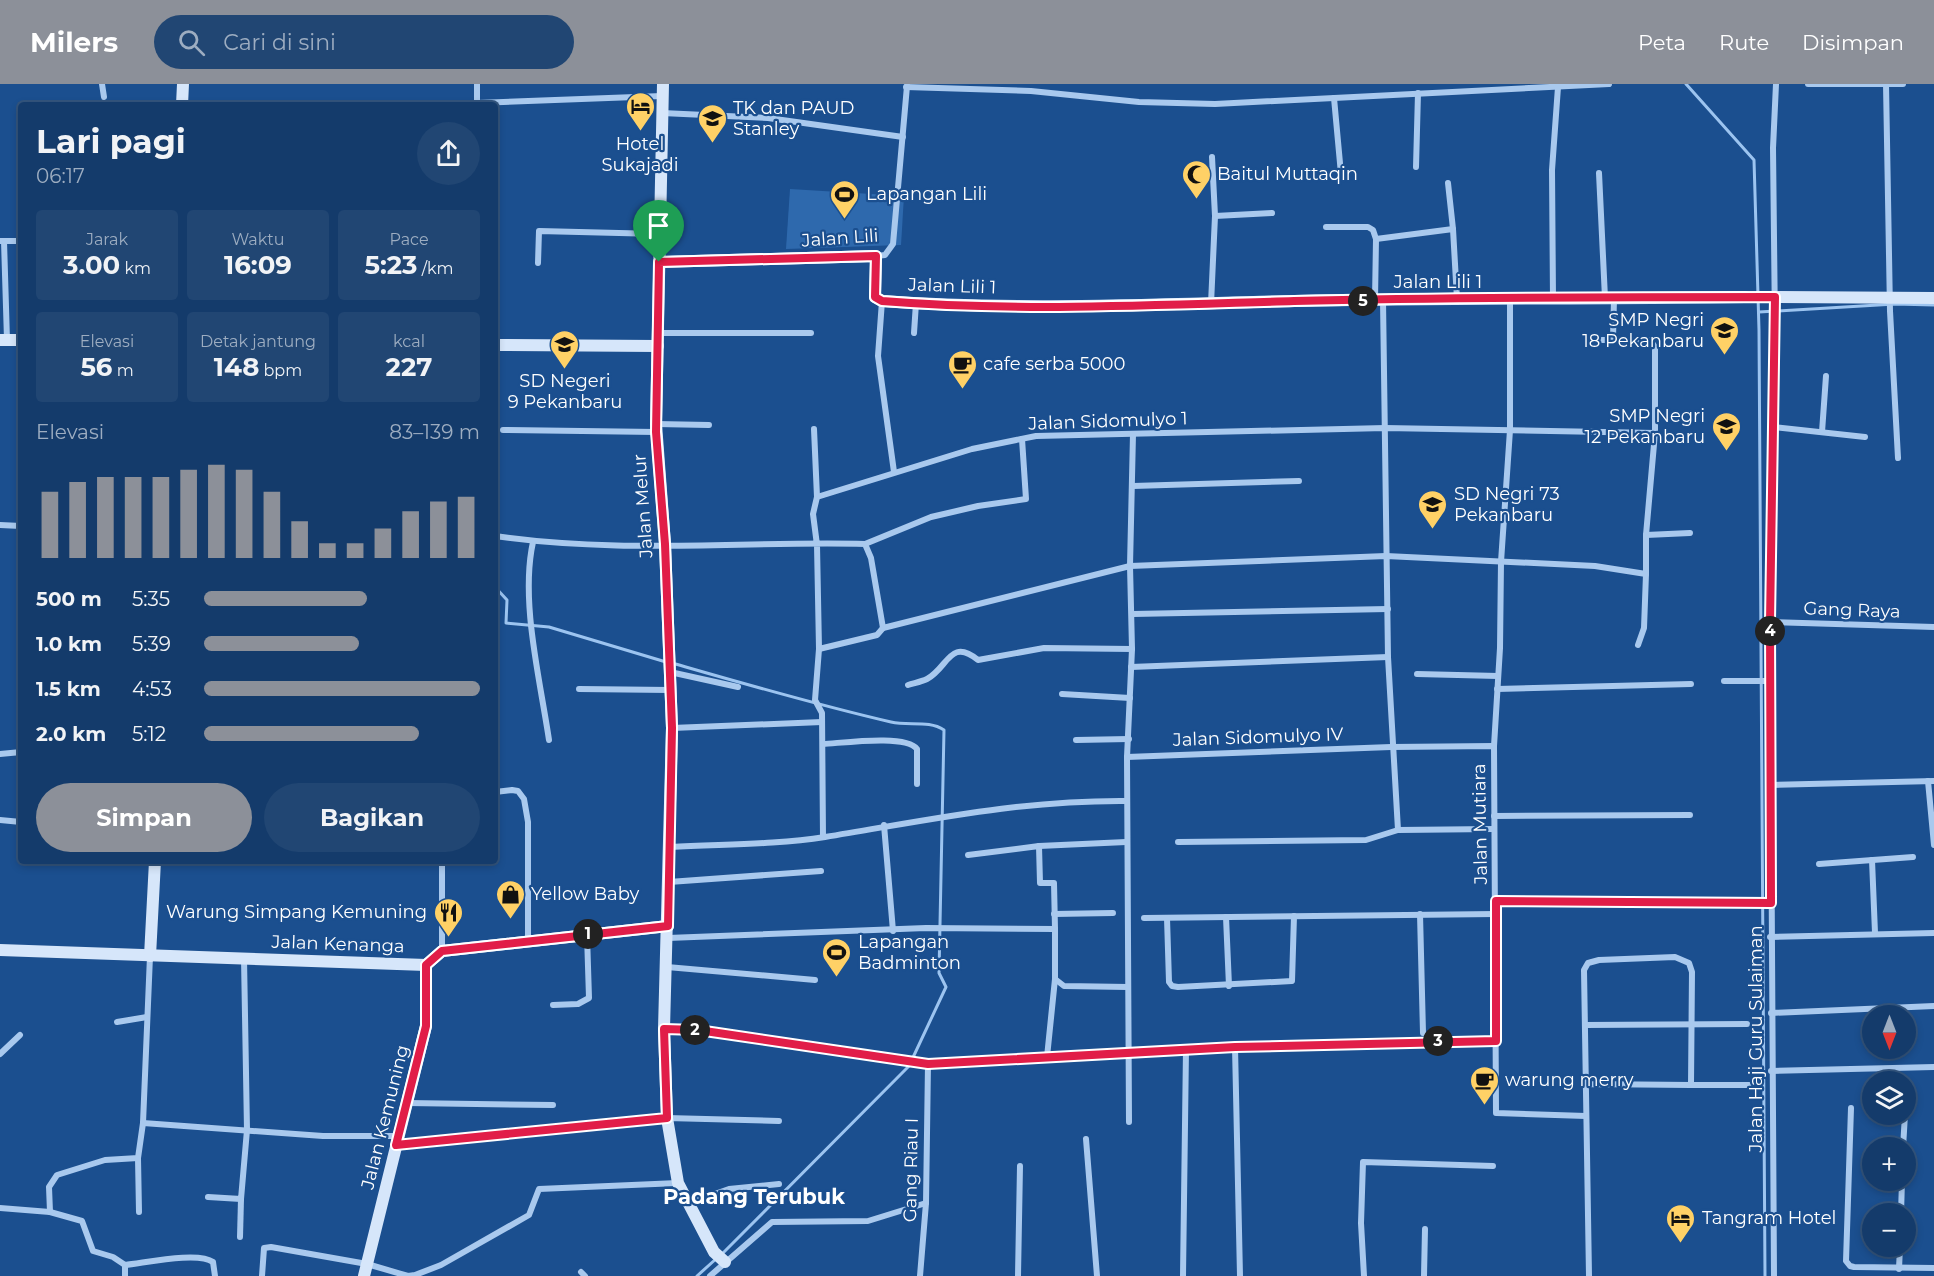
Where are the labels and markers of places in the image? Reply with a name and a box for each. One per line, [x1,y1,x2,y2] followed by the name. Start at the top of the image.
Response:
[624,91,656,133] hotel icon: Hotel Sukajadi
[733,97,854,140] place label: TK dan PAUD Stanley
[696,102,728,144] school or university icon: TK dan PAUD Stanley
[602,133,678,176] place label: Hotel Sukajadi
[1180,158,1212,200] mosque icon: Baitul Muttaqin
[1217,163,1358,185] place label: Baitul Muttaqin
[829,178,861,220] sports icon: Lapangan Lili
[866,183,987,205] place label: Lapangan Lili
[633,200,684,262] pin
[1348,286,1378,316] pin: 5
[1582,309,1704,352] place label: SMP Negri 18 Pekanbaru
[1709,314,1741,356] school or university icon: SMP Negri 18 Pekanbaru
[549,328,581,370] school or university icon: SD Negeri 9 Pekanbaru
[946,348,978,390] cafe icon: cafe serba 5000
[983,353,1125,375] place label: cafe serba 5000
[508,370,622,413] place label: SD Negeri 9 Pekanbaru
[1585,405,1705,448] place label: SMP Negri 12 Pekanbaru
[1710,410,1742,452] school or university icon: SMP Negri 12 Pekanbaru
[1454,483,1560,526] place label: SD Negri 73 Pekanbaru
[1417,488,1449,530] school or university icon: SD Negri 73 Pekanbaru
[1755,616,1785,646] pin: 4
[494,878,526,920] shop icon: Yellow Baby
[531,883,640,905] place label: Yellow Baby
[432,896,464,938] restaurant icon: Warung Simpang Kemuning
[166,901,427,923] place label: Warung Simpang Kemuning
[573,919,603,949] pin: 1
[858,931,961,974] place label: Lapangan Badminton
[821,936,853,978] sports icon: Lapangan Badminton
[680,1015,710,1045] pin: 2
[1423,1026,1453,1056] pin: 3
[1468,1064,1500,1106] cafe icon: warung merry
[1505,1069,1634,1091] place label: warung merry
[1665,1202,1697,1244] hotel icon: Tangram Hotel
[1702,1207,1836,1229] place label: Tangram Hotel

